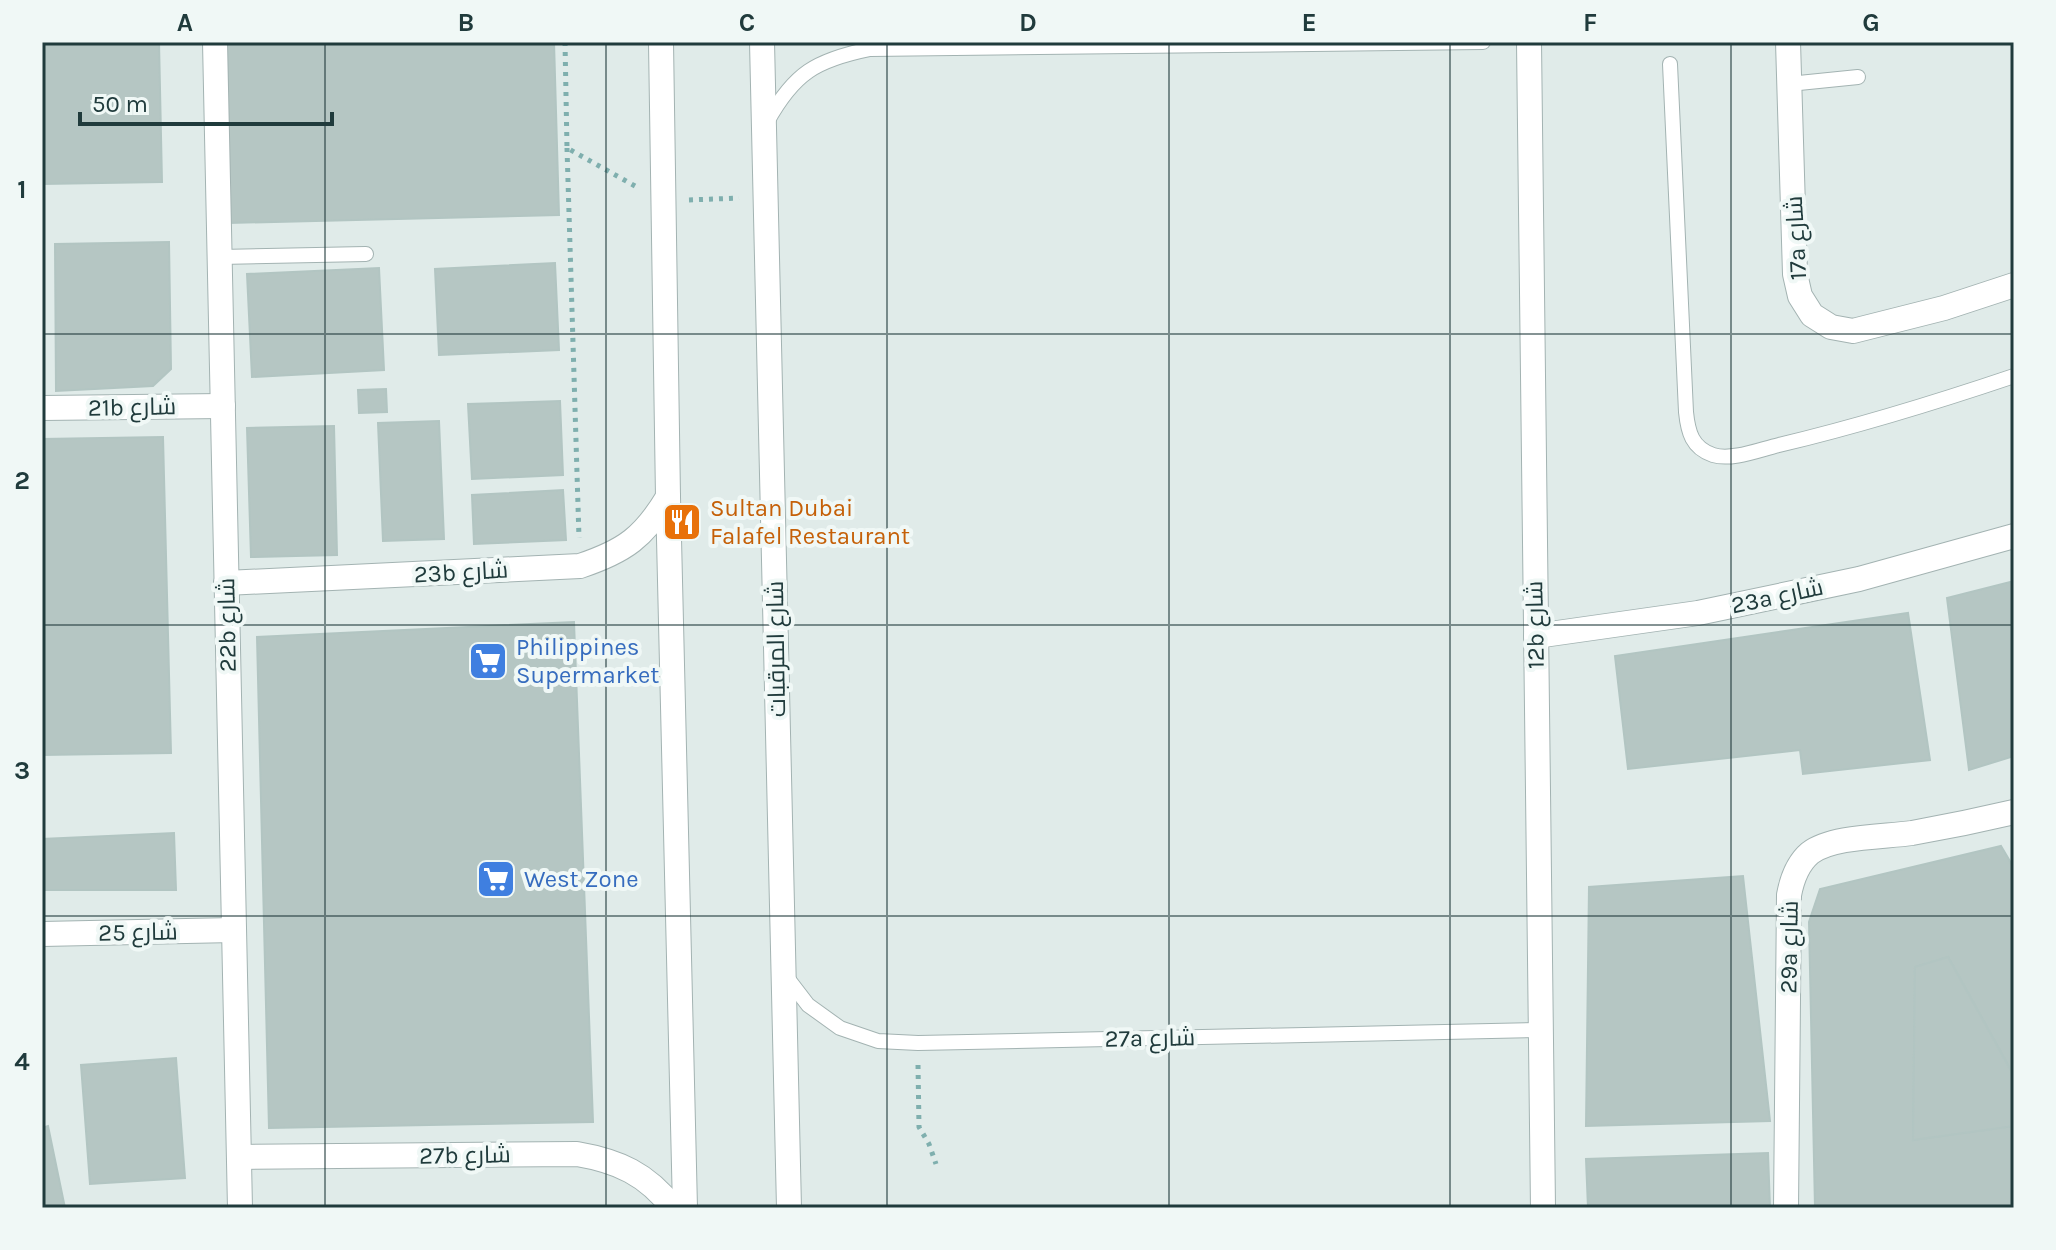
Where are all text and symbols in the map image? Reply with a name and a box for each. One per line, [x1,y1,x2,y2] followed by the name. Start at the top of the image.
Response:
[177,7,193,38] text: A
[458,7,474,38] text: B
[739,7,755,38] text: C
[1019,7,1037,38] text: D
[1301,7,1317,38] text: E
[1583,7,1597,38] text: F
[1862,7,1880,38] text: G
[80,76,332,126] scale bar
[92,90,148,118] text: 50 m
[17,174,27,205] text: 1
[1780,195,1814,281] street label: 17a شارع
[88,392,176,424] street label: 21b شارع
[14,465,30,496] text: 2
[710,494,910,550] place label: Sultan Dubai Falafel Restaurant
[661,501,703,543] restaurant icon: Sultan Dubai Falafel Restaurant
[413,556,509,590] street label: 23b شارع
[1728,573,1826,621] street label: 23a شارع
[212,578,244,672] street label: 22b شارع
[761,581,793,717] street label: شارع المرقبات
[1520,581,1552,669] street label: 12b شارع
[516,633,659,689] place label: Philippines Supermarket
[467,640,509,682] supermarket icon: Philippines Supermarket
[14,755,30,786] text: 3
[475,858,517,900] supermarket icon: West Zone
[524,865,638,893] place label: West Zone
[1774,900,1806,994] street label: 29a شارع
[98,917,178,949] street label: شارع 25
[1104,1023,1196,1055] street label: 27a شارع
[14,1046,30,1077] text: 4
[419,1140,511,1172] street label: 27b شارع

